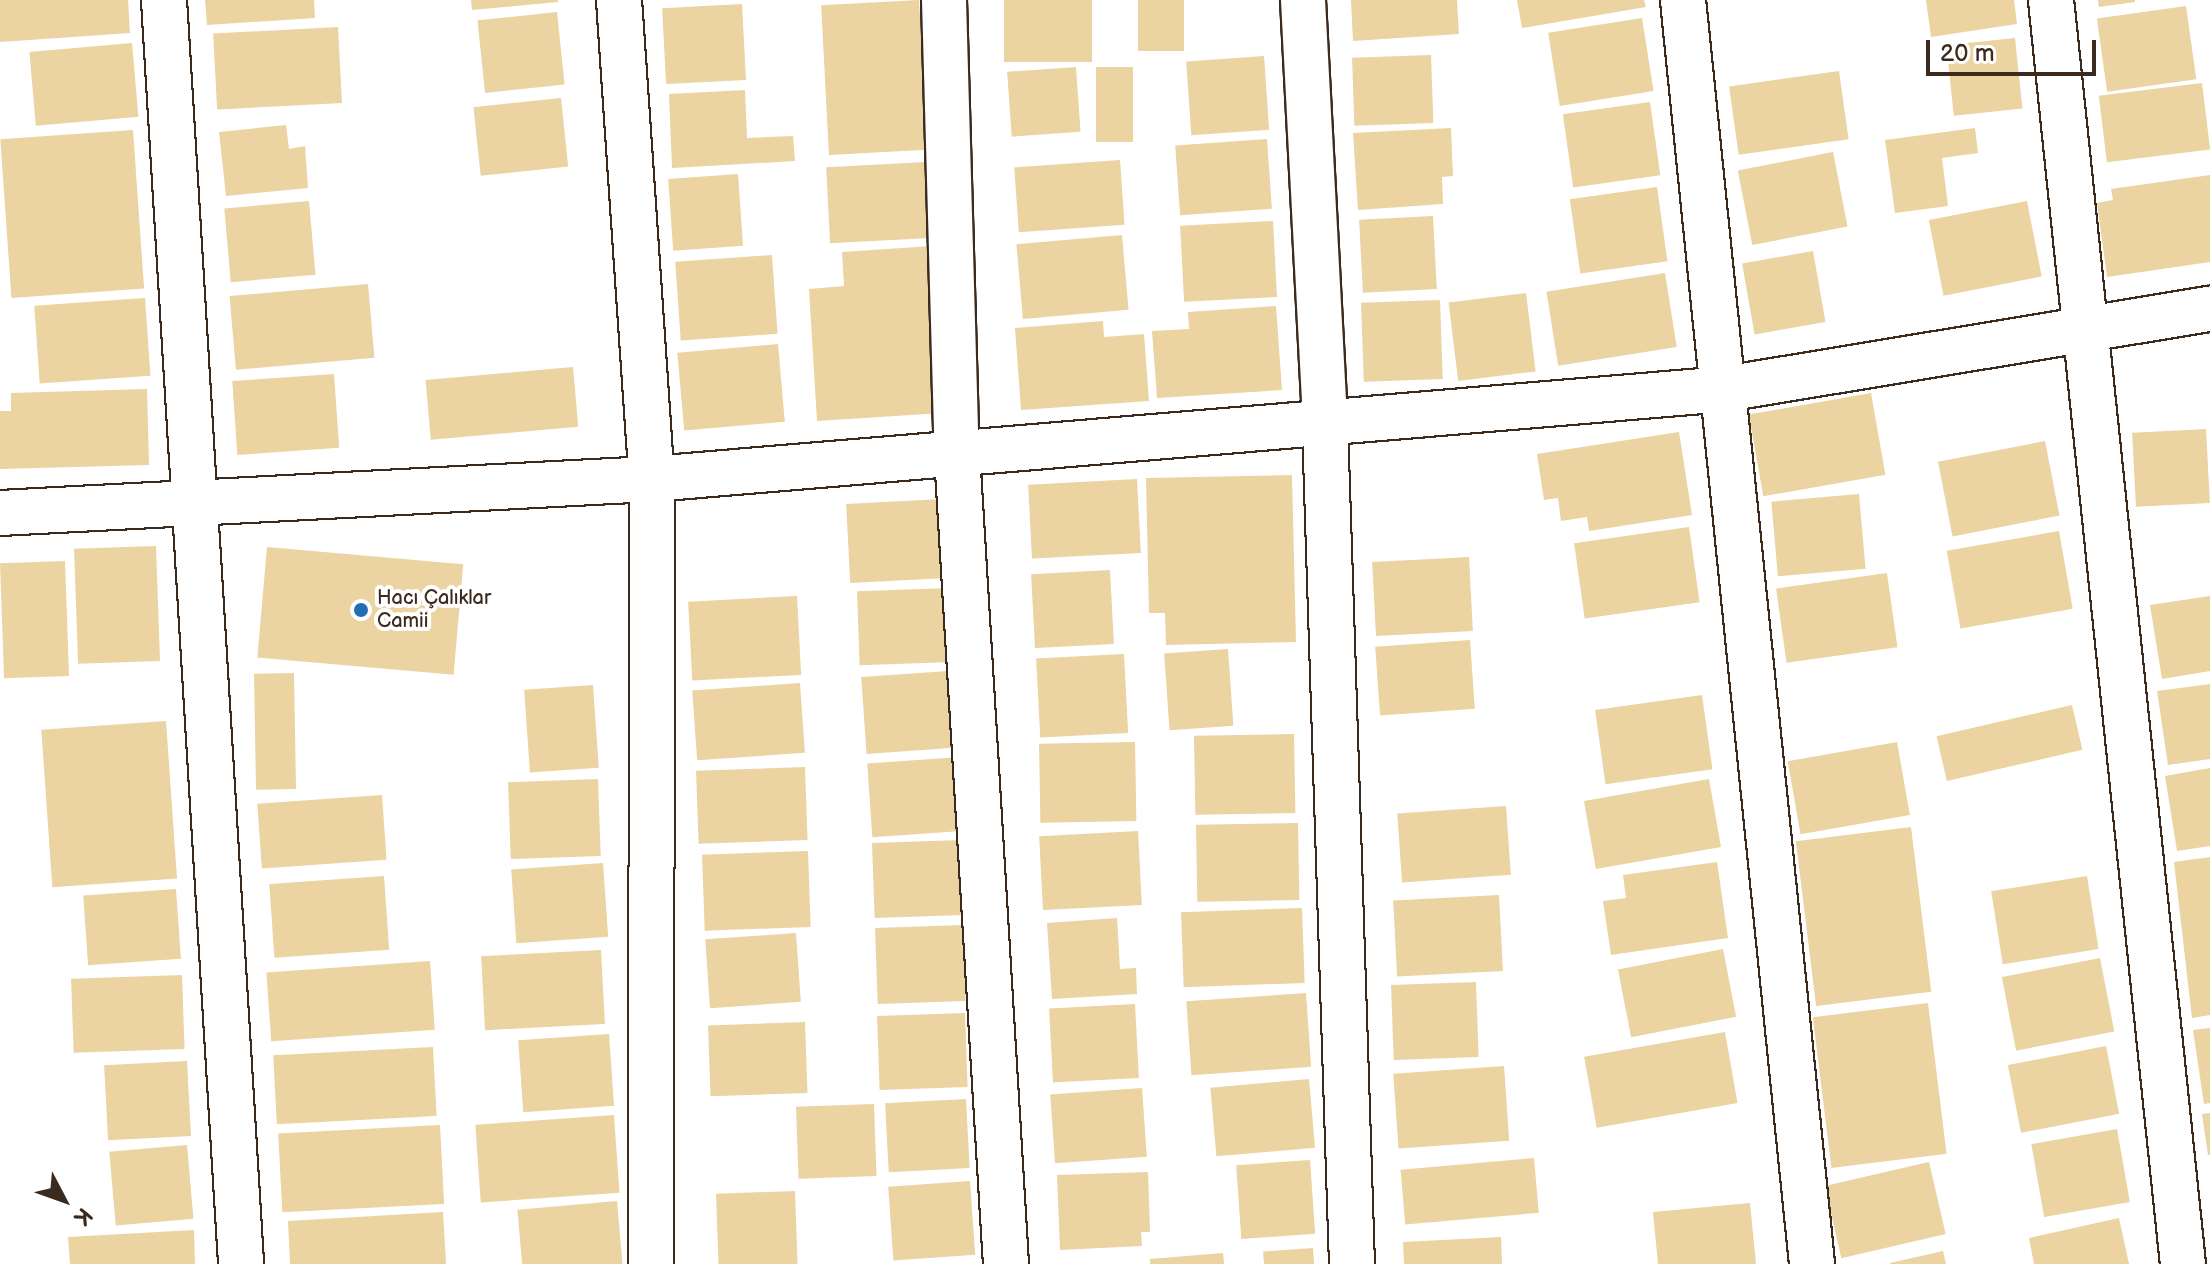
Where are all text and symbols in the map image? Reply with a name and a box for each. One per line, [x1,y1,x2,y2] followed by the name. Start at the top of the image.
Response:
[1930,24,2100,74] scale bar
[1940,39,1995,68] text: 20 m
[377,586,491,633] place label: Hacı Çalıklar Camii
[352,601,370,619] marker: Hacı Çalıklar Camii
[24,1160,104,1240] north arrow
[67,1202,98,1231] text: K

